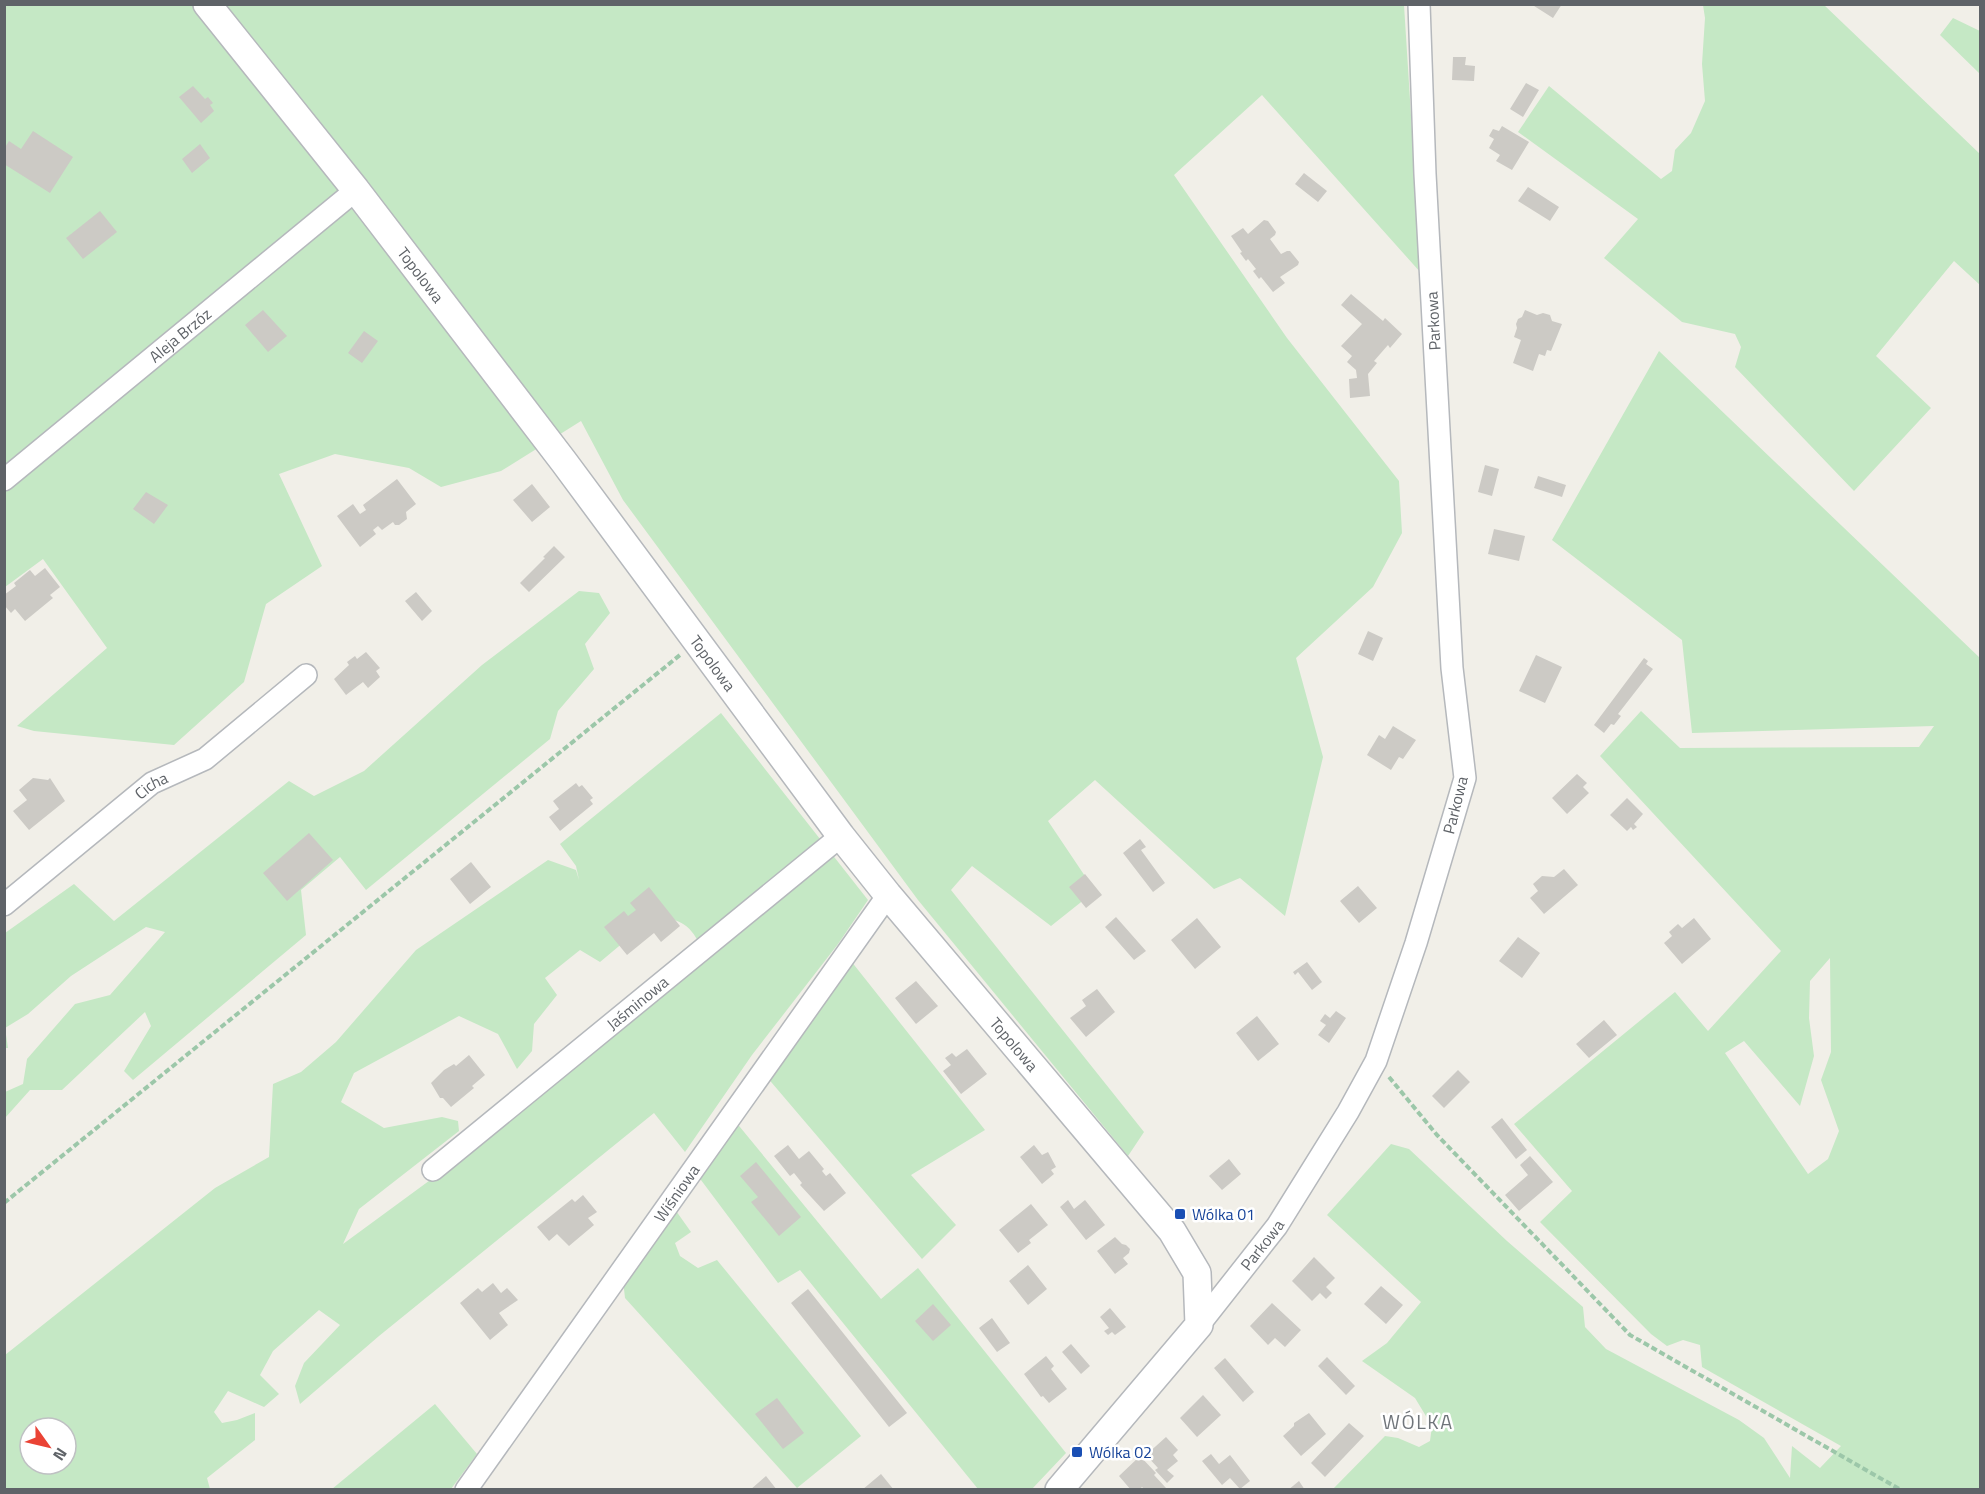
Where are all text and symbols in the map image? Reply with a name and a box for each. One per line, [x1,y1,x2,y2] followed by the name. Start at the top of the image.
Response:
[392,242,450,308] street label: Topolowa
[1419,291,1447,351] street label: Parkowa
[143,302,216,368] street label: Aleja Brzóz
[684,630,742,696] street label: Topolowa
[129,765,172,805] street label: Cicha
[1436,774,1474,836] street label: Parkowa
[601,970,674,1036] street label: Jaśminowa
[984,1012,1044,1077] street label: Topolowa
[648,1159,705,1227] street label: Wiśniowa
[1192,1202,1255,1226] place label: Wólka 01
[1173,1207,1187,1221] marker: Wólka 01
[1234,1215,1290,1275] street label: Parkowa
[1382,1406,1454,1437] district label: WÓLKA
[18,1416,78,1476] north arrow
[1089,1440,1152,1464] place label: Wólka 02
[47,1443,73,1466] text: N
[1070,1445,1084,1459] marker: Wólka 02

